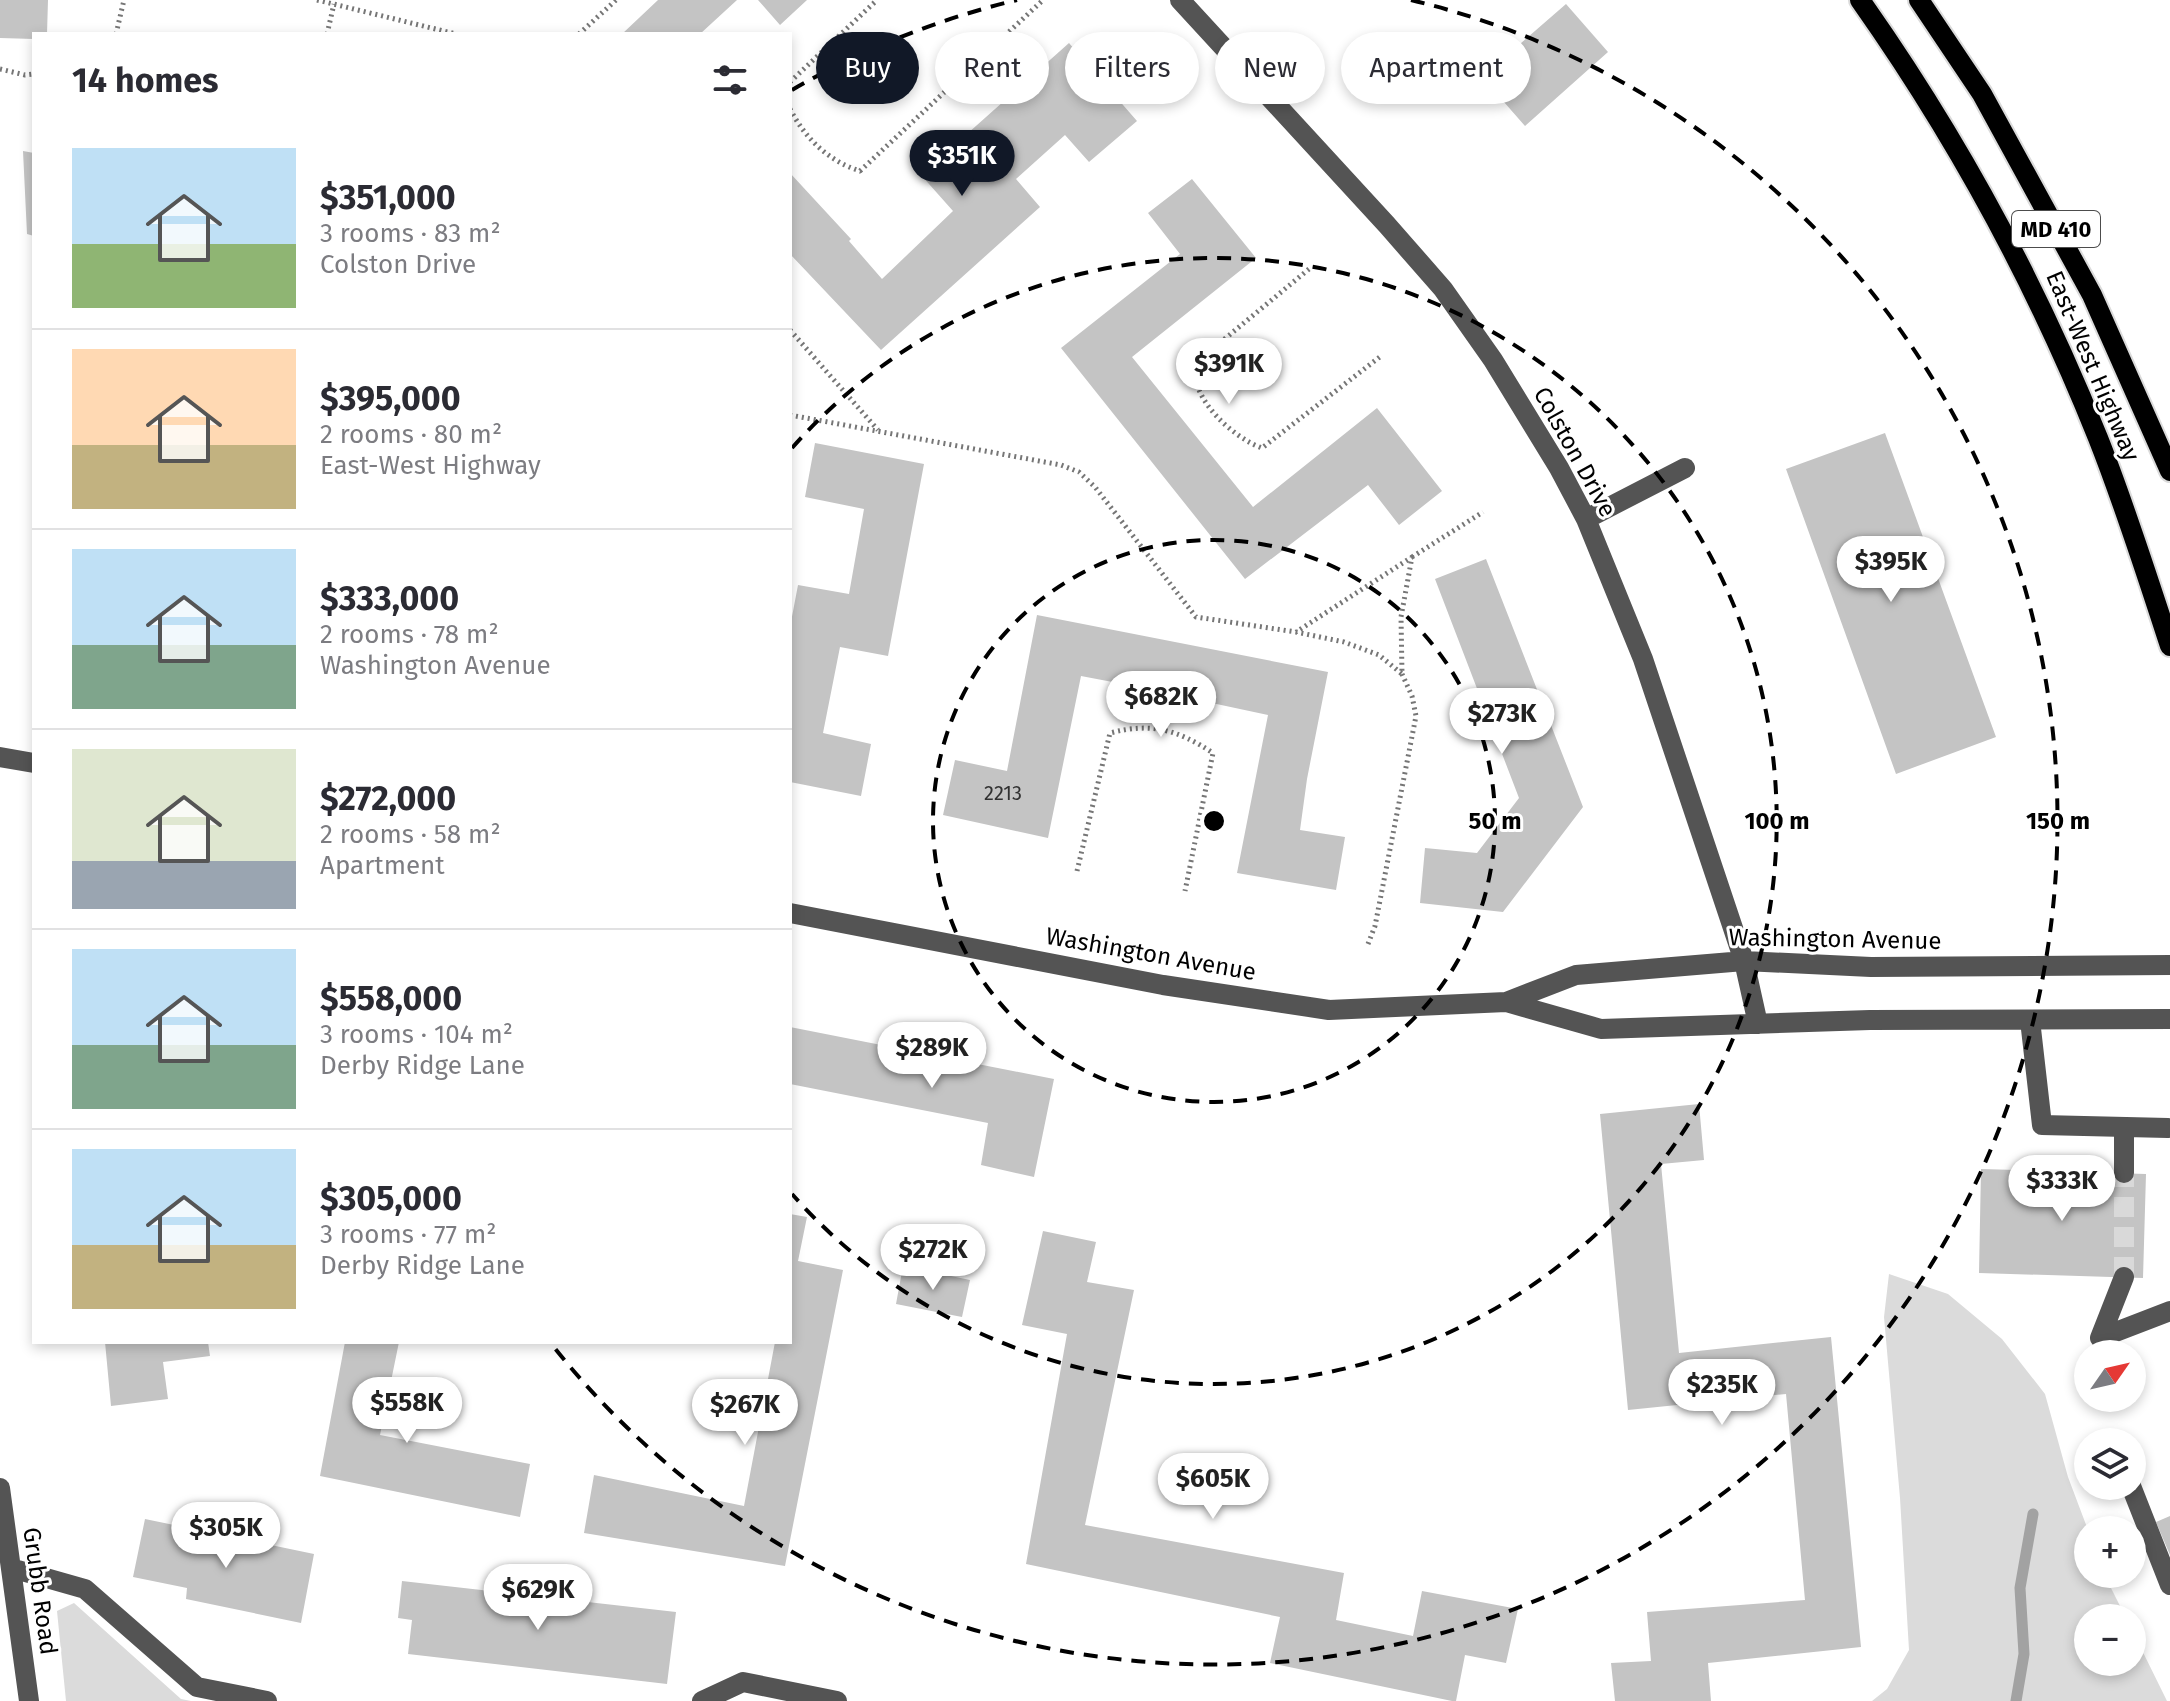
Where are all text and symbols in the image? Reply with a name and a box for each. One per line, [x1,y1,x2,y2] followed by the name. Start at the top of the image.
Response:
[816,32,919,104] chip: Buy
[935,32,1049,104] chip: Rent
[1065,32,1199,104] chip: Filters
[1215,32,1325,104] chip: New
[1341,32,1531,104] chip: Apartment
[708,58,752,102] icon: filters
[72,60,218,101] text: 14 homes
[906,130,1018,198] pin: $351K
[928,140,996,171] text: $351K
[320,177,456,218] text: $351,000
[136,180,232,276] icon: home
[2012,211,2100,247] road number: MD 410
[320,218,501,249] text: 3 rooms · 83 m²
[320,249,476,280] text: Colston Drive
[2040,267,2146,465] street label: East-West Highway
[1173,338,1285,406] pin: $391K
[1194,348,1264,379] text: $391K
[320,378,461,419] text: $395,000
[136,381,232,477] icon: home
[1528,382,1622,522] street label: Colston Drive
[320,419,502,450] text: 2 rooms · 80 m²
[320,450,541,481] text: East-West Highway
[1835,536,1947,604] pin: $395K
[1855,546,1927,577] text: $395K
[320,578,459,619] text: $333,000
[136,581,232,677] icon: home
[320,619,499,650] text: 2 rooms · 78 m²
[320,650,551,681] text: Washington Avenue
[1105,671,1217,739] pin: $682K
[1124,681,1198,712] text: $682K
[1446,688,1558,756] pin: $273K
[1467,698,1537,729] text: $273K
[320,778,456,819] text: $272,000
[136,781,232,877] icon: home
[984,781,1022,805] house number: 2213
[1200,807,1228,835] centre of rings
[1469,807,1521,835] text: 50 m
[1744,807,1810,835] text: 100 m
[2026,807,2090,835] text: 150 m
[320,819,501,850] text: 2 rooms · 58 m²
[320,850,445,881] text: Apartment
[1044,922,1258,986] street label: Washington Avenue
[1728,923,1942,955] street label: Washington Avenue
[320,978,462,1019] text: $558,000
[136,981,232,1077] icon: home
[320,1019,513,1050] text: 3 rooms · 104 m²
[876,1022,988,1090] pin: $289K
[895,1032,969,1063] text: $289K
[320,1050,525,1081] text: Derby Ridge Lane
[2006,1155,2118,1223] pin: $333K
[2026,1165,2098,1196] text: $333K
[320,1178,462,1219] text: $305,000
[136,1181,232,1277] icon: home
[320,1219,496,1250] text: 3 rooms · 77 m²
[877,1224,989,1292] pin: $272K
[898,1234,968,1265] text: $272K
[320,1250,525,1281] text: Derby Ridge Lane
[2074,1340,2146,1412] north arrow
[2074,1340,2146,1676] map controls
[1666,1359,1778,1427] pin: $235K
[1686,1369,1758,1400] text: $235K
[351,1377,463,1445] pin: $558K
[689,1379,801,1447] pin: $267K
[370,1387,444,1418] text: $558K
[710,1389,780,1420] text: $267K
[2074,1428,2146,1500] button: layers
[1157,1453,1269,1521] pin: $605K
[1176,1463,1250,1494] text: $605K
[170,1502,282,1570] pin: $305K
[189,1512,263,1543] text: $305K
[2074,1516,2146,1588] button: +
[17,1525,63,1657] street label: Grubb Road
[482,1564,594,1632] pin: $629K
[502,1574,574,1605] text: $629K
[2074,1604,2146,1676] button: −

